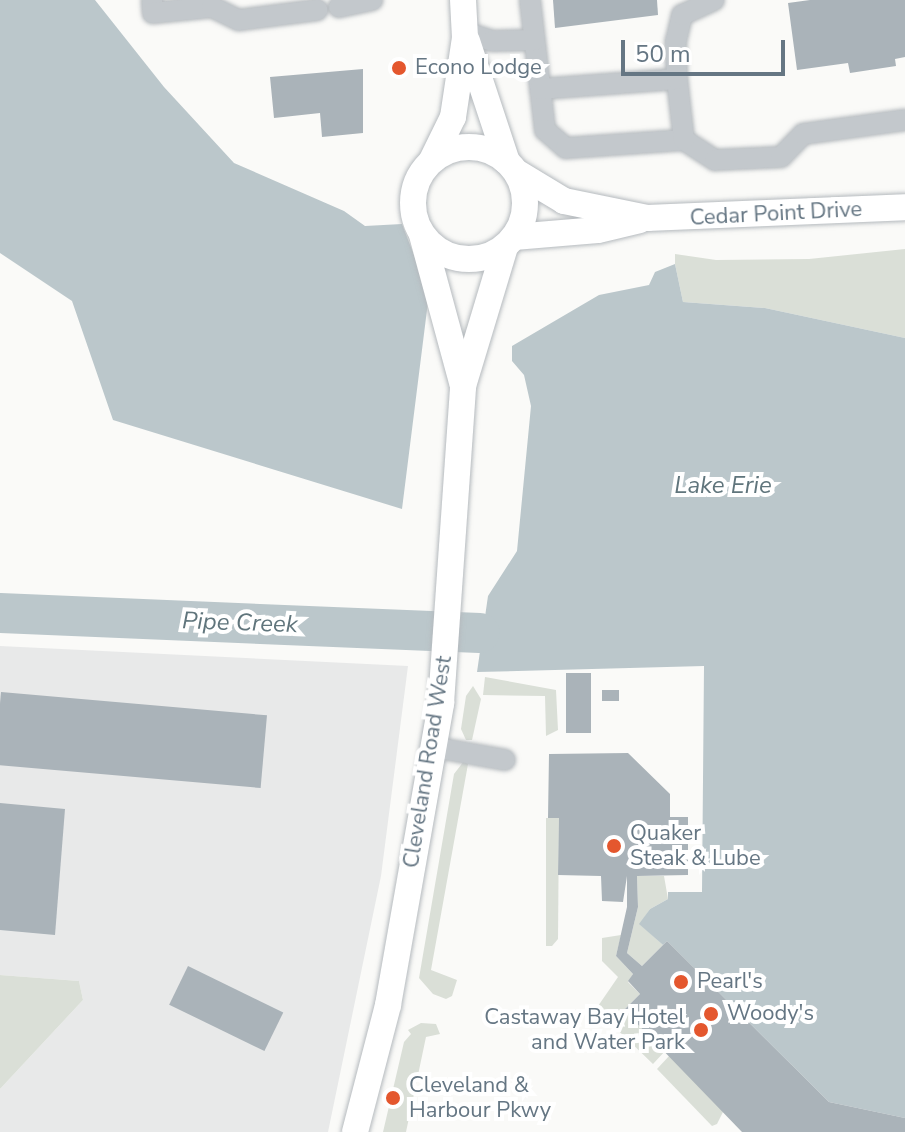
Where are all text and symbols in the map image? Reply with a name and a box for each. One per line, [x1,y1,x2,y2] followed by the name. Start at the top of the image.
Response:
[625,24,789,74] scale bar
[635,38,691,70] text: 50 m
[415,55,542,81] place label: Econo Lodge
[390,59,408,77] marker: Econo Lodge
[689,196,863,232] street label: Cedar Point Drive
[674,472,772,500] water label: Lake Erie
[182,607,298,639] water label: Pipe Creek
[398,654,458,870] street label: Cleveland Road West
[630,820,761,872] place label: Quaker Steak & Lube
[605,837,623,855] marker: Quaker Steak & Lube
[697,969,763,995] place label: Pearl's
[672,973,690,991] marker: Pearl's
[727,1001,814,1027] place label: Woody's
[484,1004,685,1056] place label: Castaway Bay Hotel and Water Park
[702,1005,720,1023] marker: Woody's
[692,1021,710,1039] marker: Castaway Bay Hotel and Water Park
[409,1072,551,1124] place label: Cleveland & Harbour Pkwy
[384,1089,402,1107] marker: Cleveland & Harbour Pkwy

